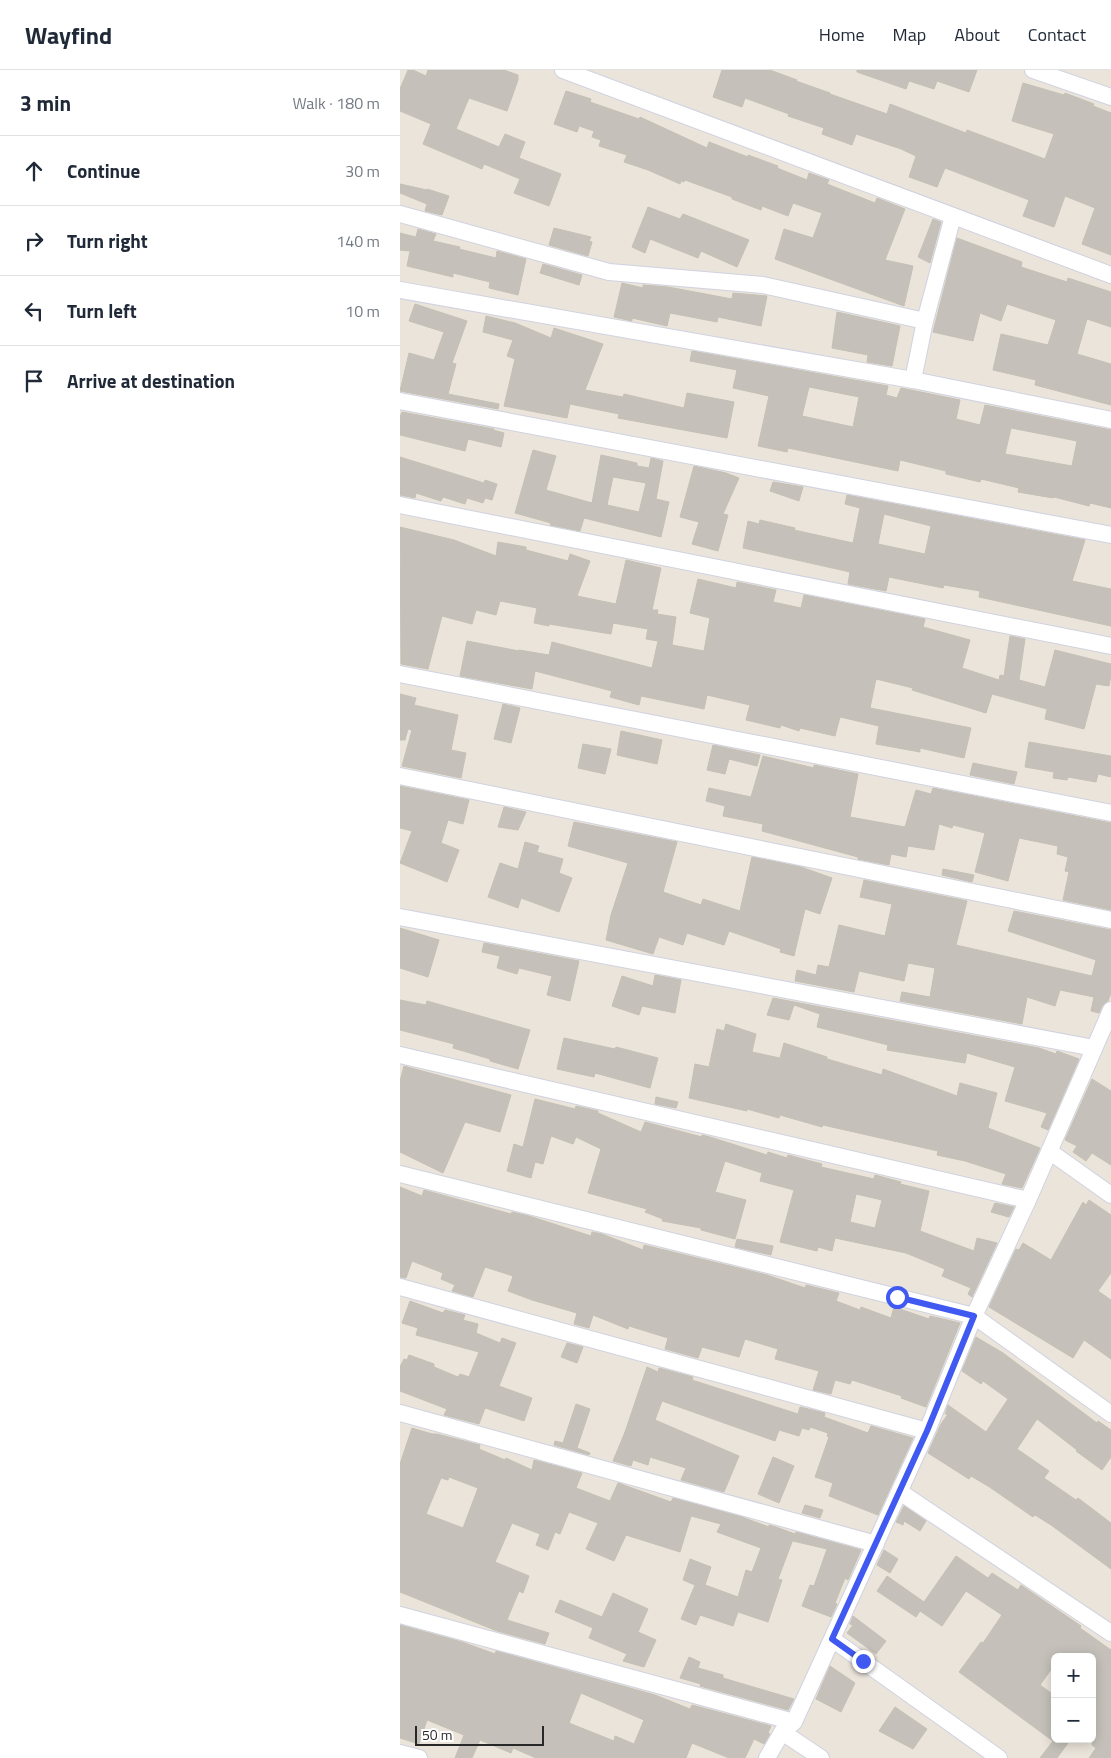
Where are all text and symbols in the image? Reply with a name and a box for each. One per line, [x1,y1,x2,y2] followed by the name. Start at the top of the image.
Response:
[25,17,112,53] text: Wayfind
[819,21,865,48] text: Home
[893,21,926,48] text: Map
[954,21,1000,48] text: About
[1028,21,1086,48] text: Contact
[20,87,71,119] text: 3 min
[292,91,380,115] text: Walk · 180 m
[67,156,140,185] text: Continue
[20,157,48,185] icon: ahead
[345,159,380,183] text: 30 m
[67,226,148,255] text: Turn right
[20,227,48,255] icon: right
[336,229,380,253] text: 140 m
[67,296,137,325] text: Turn left
[20,297,48,325] icon: left
[345,299,380,323] text: 10 m
[67,366,235,395] text: Arrive at destination
[20,367,48,395] icon: arrive
[886,1286,909,1309] route start
[852,1650,875,1673] route end
[1051,1653,1096,1743] map controls
[1051,1653,1096,1698] button: +
[1051,1698,1096,1743] button: −
[415,1723,544,1746] scale bar
[422,1724,452,1745] text: 50 m

